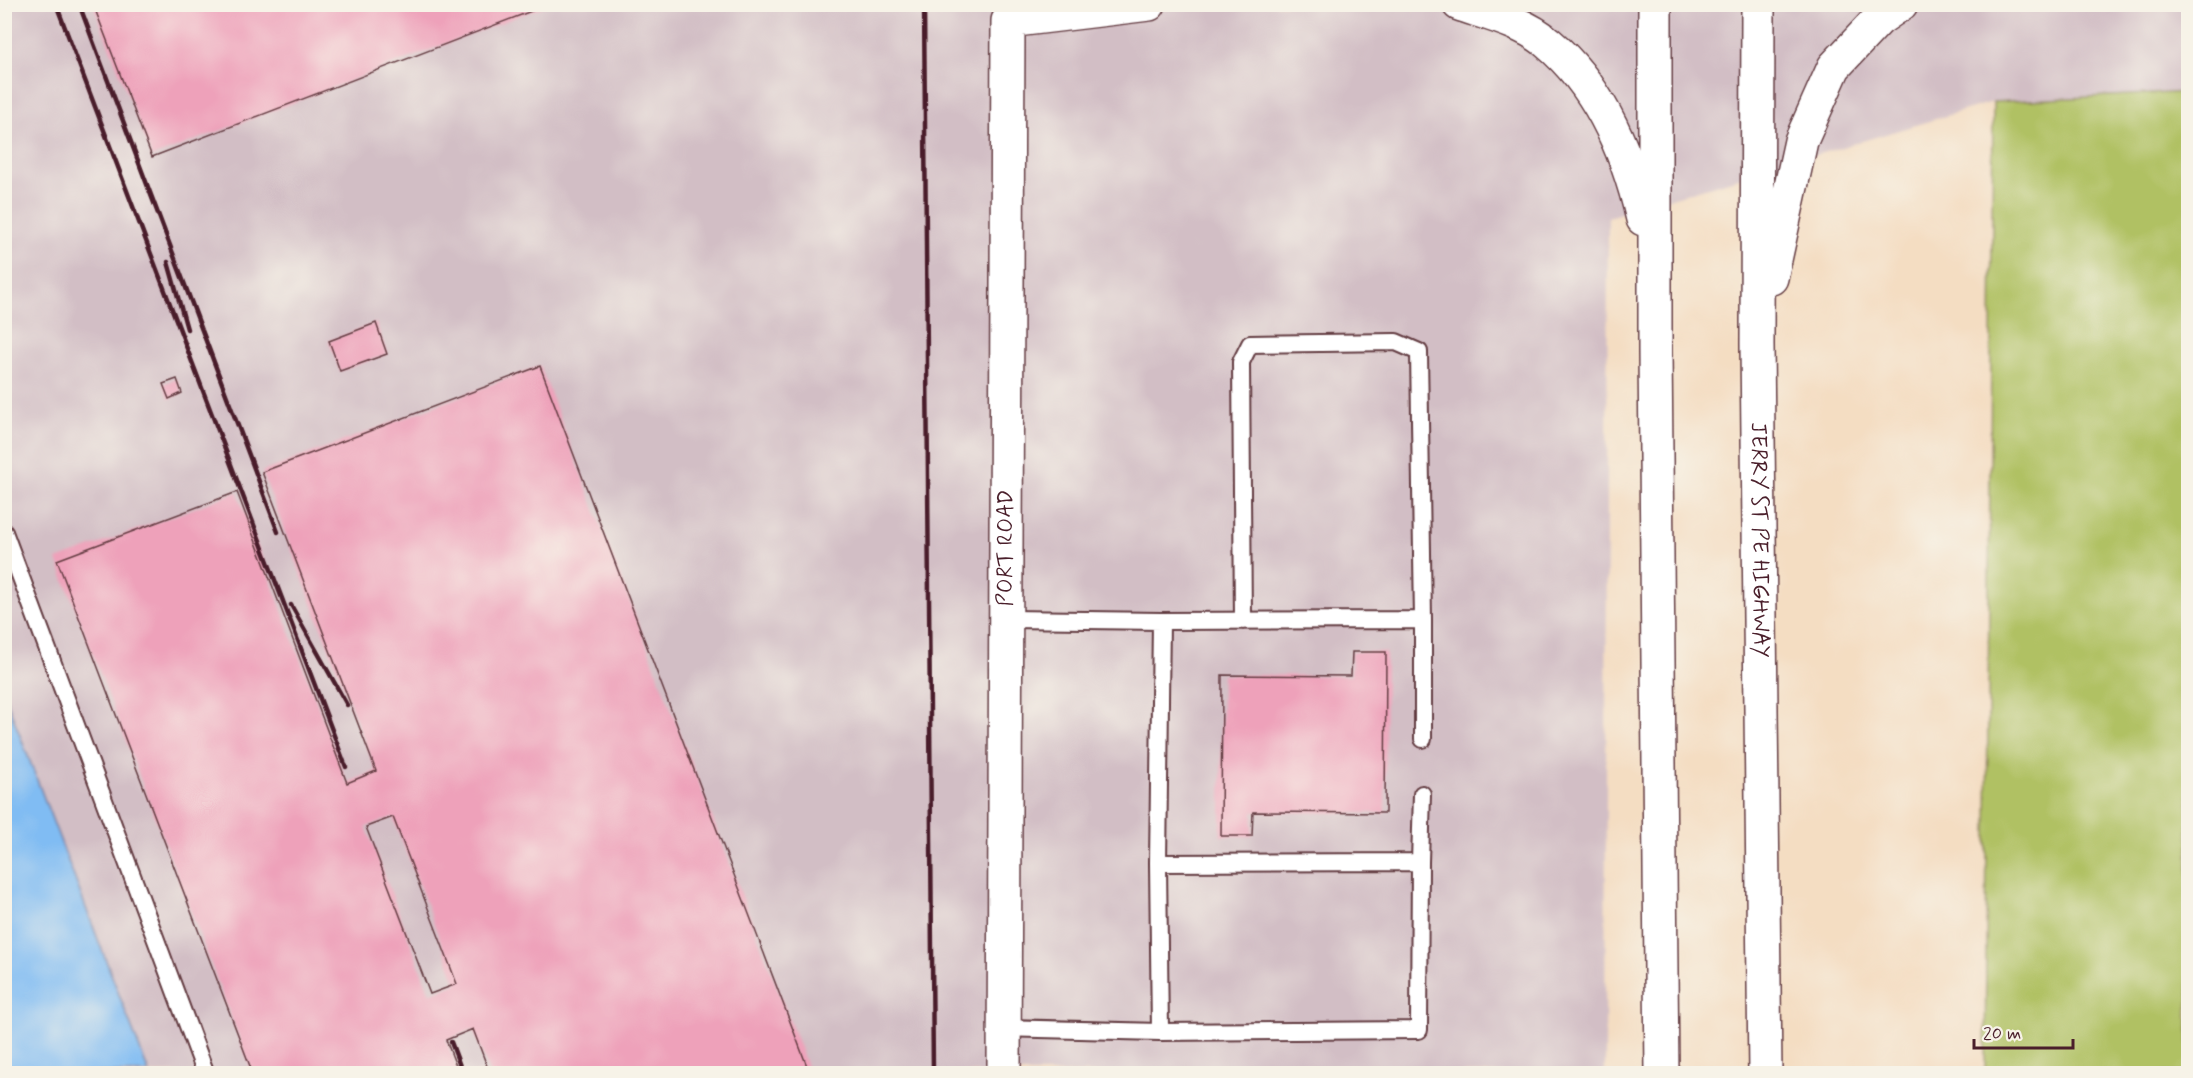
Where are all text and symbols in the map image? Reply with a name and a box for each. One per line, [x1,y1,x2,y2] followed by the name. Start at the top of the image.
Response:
[1744,422,1774,658] street label: JERRY ST PE HIGHWAY
[992,490,1020,606] street label: PORT ROAD
[1974,1012,2073,1050] scale bar
[1983,1022,2021,1046] text: 20 m

